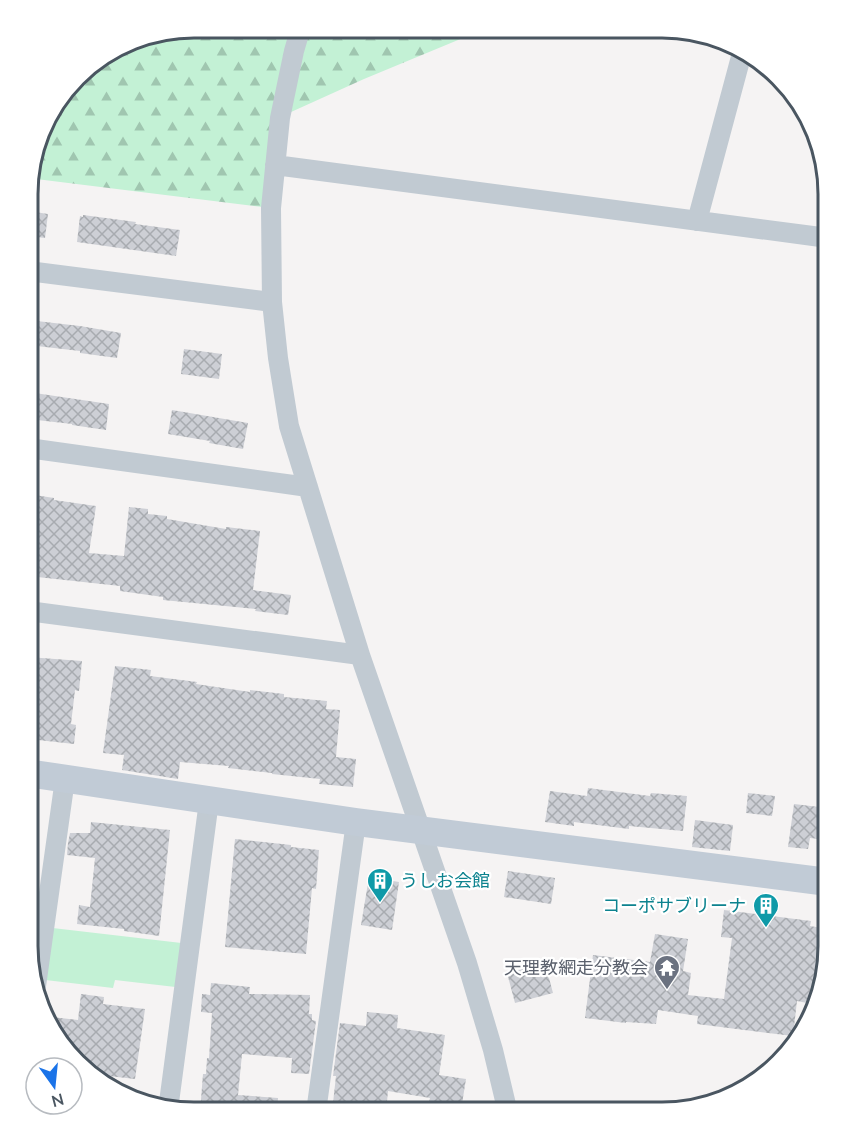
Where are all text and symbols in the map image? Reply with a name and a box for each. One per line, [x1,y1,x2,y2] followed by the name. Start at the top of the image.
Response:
[365,866,395,904] building icon: うしお会館
[400,869,490,893] place label: うしお会館
[751,891,781,929] building icon: コーポサブリーナ
[602,894,746,918] place label: コーポサブリーナ
[652,953,682,991] temple icon: 天理教網走分教会
[504,956,648,980] place label: 天理教網走分教会
[24,1056,84,1116] north arrow
[49,1087,66,1112] text: N

